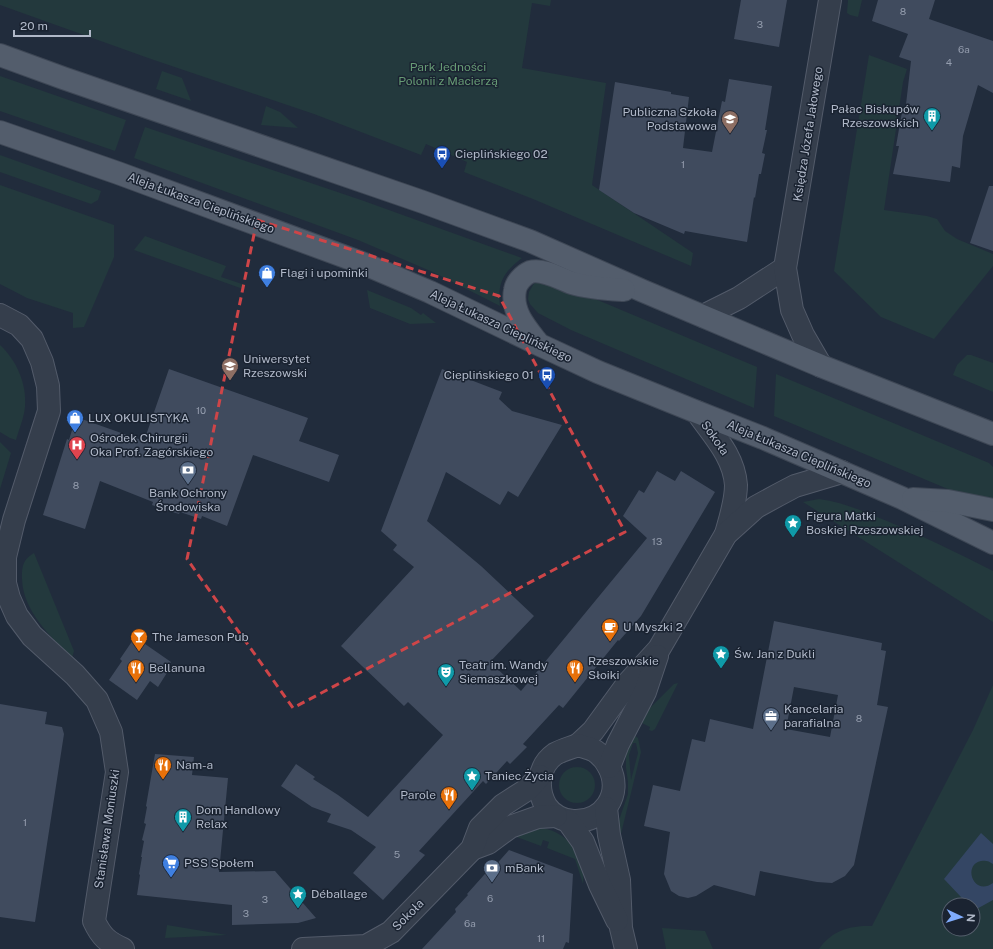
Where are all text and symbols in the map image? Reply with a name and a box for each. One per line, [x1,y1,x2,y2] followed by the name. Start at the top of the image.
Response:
[900,5,906,17] house number: 8
[14,12,90,38] scale bar
[757,18,763,30] house number: 3
[20,19,48,33] text: 20 m
[958,43,970,55] house number: 6a
[946,56,952,68] house number: 4
[398,60,498,88] park label: Park Jedności Polonii z Macierzą
[790,65,826,202] street label: Księdza Józefa Jałowego
[831,102,920,130] place label: Pałac Biskupów Rzeszowskich
[622,105,717,133] place label: Publiczna Szkoła Podstawowa
[922,106,942,131] building icon: Pałac Biskupów Rzeszowskich
[720,109,740,134] school or university icon: Publiczna Szkoła Podstawowa
[432,144,452,169] bus stop icon: Cieplińskiego 02
[455,147,548,161] place label: Cieplińskiego 02
[681,158,685,170] house number: 1
[126,170,277,236] street label: Aleja Łukasza Cieplińskiego
[257,263,277,288] shop icon: Flagi i upominki
[280,266,368,280] place label: Flagi i upominki
[428,287,574,365] street label: Aleja Łukasza Cieplińskiego
[243,352,311,380] place label: Uniwersytet Rzeszowski
[220,356,240,381] school or university icon: Uniwersytet Rzeszowski
[537,365,557,390] bus stop icon: Cieplińskiego 01
[444,368,534,382] place label: Cieplińskiego 01
[196,404,206,416] house number: 10
[65,408,85,433] shop icon: LUX OKULISTYKA
[88,411,190,425] place label: LUX OKULISTYKA
[725,417,873,491] street label: Aleja Łukasza Cieplińskiego
[698,418,732,458] street label: Sokoła
[90,431,214,459] place label: Ośrodek Chirurgii Oka Prof. Zagórskiego
[67,435,87,460] hospital icon: Ośrodek Chirurgii Oka Prof. Zagórskiego
[178,460,198,485] bank icon: Bank Ochrony Środowiska
[73,479,79,491] house number: 8
[149,486,228,514] place label: Bank Ochrony Środowiska
[806,509,923,537] place label: Figura Matki Boskiej Rzeszowskiej
[783,513,803,538] place icon: Figura Matki Boskiej Rzeszowskiej
[652,535,662,547] house number: 13
[600,617,620,642] cafe icon: U Myszki 2
[623,620,683,634] place label: U Myszki 2
[129,627,149,652] bar icon: The Jameson Pub
[152,630,249,644] place label: The Jameson Pub
[711,644,731,669] place icon: Św. Jan z Dukli
[734,647,815,661] place label: Św. Jan z Dukli
[588,654,659,682] place label: Rzeszowskie Słoiki
[126,658,146,683] restaurant icon: Bellanuna
[459,658,548,686] place label: Teatr im. Wandy Siemaszkowej
[565,658,585,683] restaurant icon: Rzeszowskie Słoiki
[149,661,205,675] place label: Bellanuna
[436,662,456,687] theatre icon: Teatr im. Wandy Siemaszkowej
[784,702,843,730] place label: Kancelaria parafialna
[761,706,781,731] office icon: Kancelaria parafialna
[856,712,862,724] house number: 8
[153,755,173,780] restaurant icon: Nam-a
[176,758,213,772] place label: Nam-a
[462,766,482,791] place icon: Taniec Życia
[92,769,122,889] street label: Stanisława Moniuszki
[485,769,554,783] place label: Taniec Życia
[439,785,459,810] restaurant icon: Parole
[400,788,436,802] place label: Parole
[196,803,281,831] place label: Dom Handlowy Relax
[173,807,193,832] building icon: Dom Handlowy Relax
[23,816,27,828] house number: 1
[394,848,400,860] house number: 5
[161,853,181,878] supermarket icon: PSS Społem
[184,856,254,870] place label: PSS Społem
[482,858,502,883] bank icon: mBank
[505,861,544,875] place label: mBank
[288,884,308,909] place icon: Déballage
[311,887,368,901] place label: Déballage
[487,892,493,904] house number: 6
[262,893,268,905] house number: 3
[389,896,427,934] street label: Sokoła
[941,897,981,937] north arrow
[243,907,249,919] house number: 3
[965,913,977,922] text: N
[464,917,476,929] house number: 6a
[537,932,545,944] house number: 11

